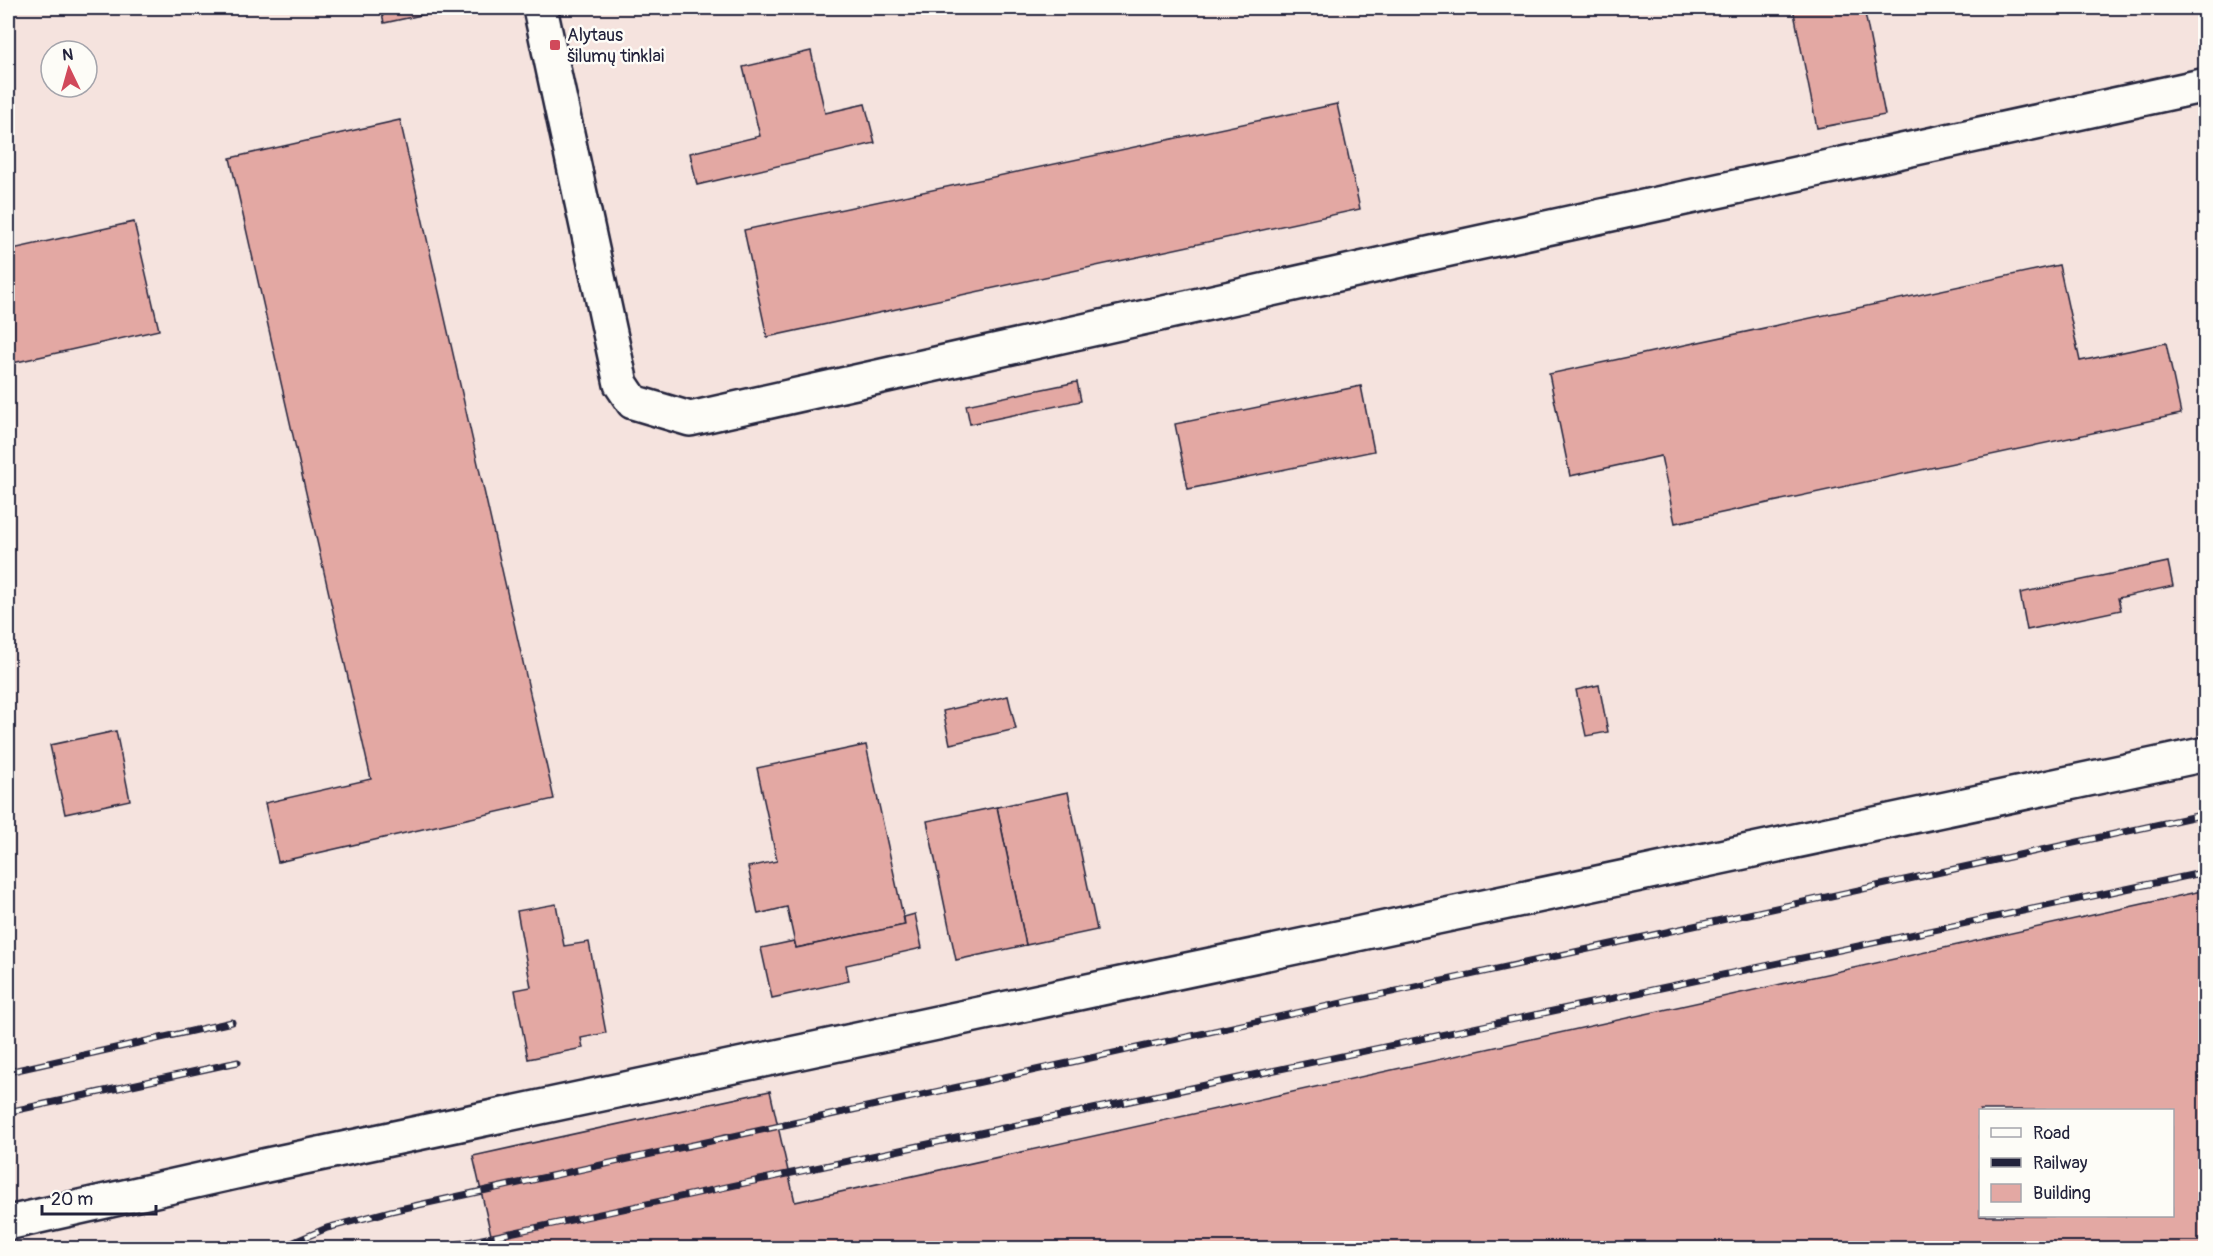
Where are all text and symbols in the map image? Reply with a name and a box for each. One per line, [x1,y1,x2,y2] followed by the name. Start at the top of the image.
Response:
[567,24,664,68] place label: Alytaus šilumų tinklai
[548,38,562,52] marker: Alytaus šilumų tinklai
[39,39,99,99] north arrow
[62,45,74,65] text: N
[1979,1109,2174,1217] legend
[2033,1122,2070,1145] text: Road
[2033,1152,2088,1175] text: Railway
[42,1178,156,1216] scale bar
[2033,1182,2091,1205] text: Building
[51,1188,93,1211] text: 20 m

